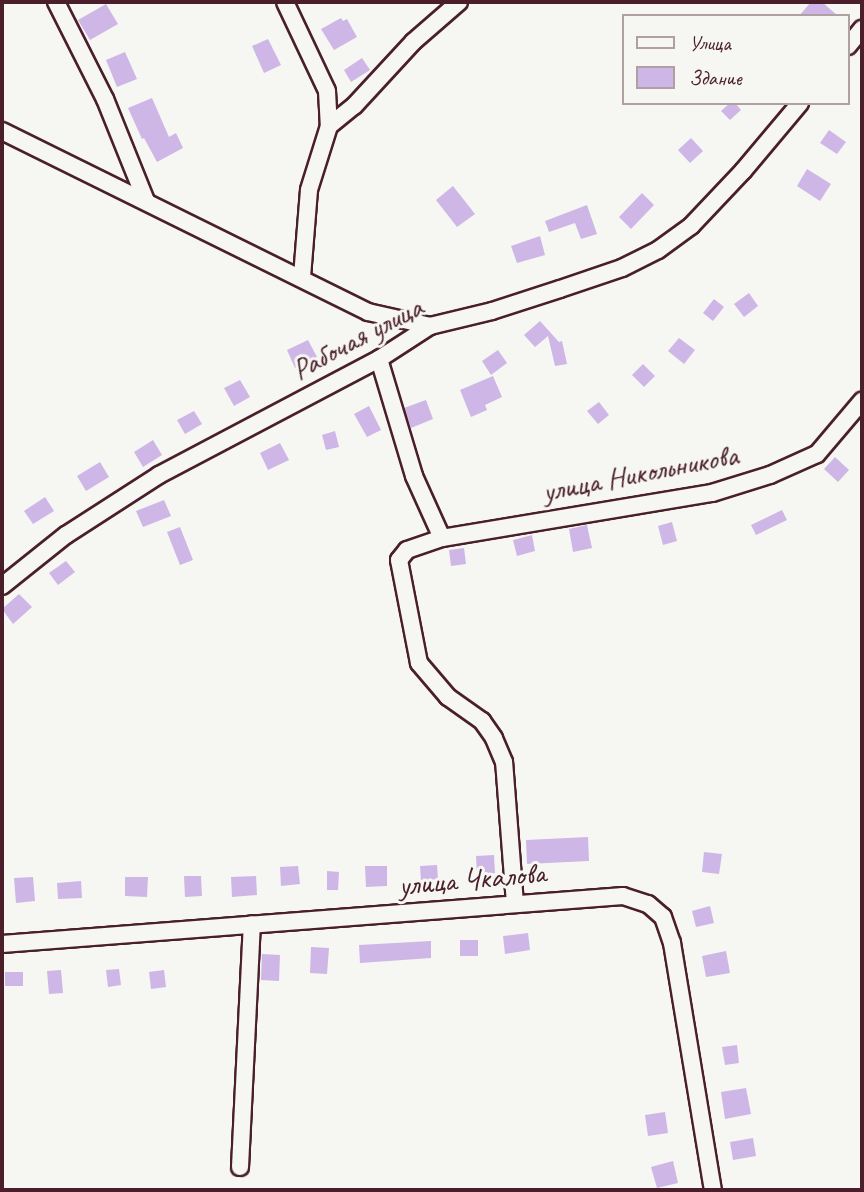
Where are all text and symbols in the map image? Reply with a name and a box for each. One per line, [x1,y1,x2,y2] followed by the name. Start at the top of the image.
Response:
[622,14,850,105] legend
[689,30,731,56] text: Улица
[689,65,742,91] text: Здание
[285,288,429,388] street label: Рабочая улица
[539,436,741,510] street label: улица Никольникова
[398,855,546,903] street label: улица Чкалова

